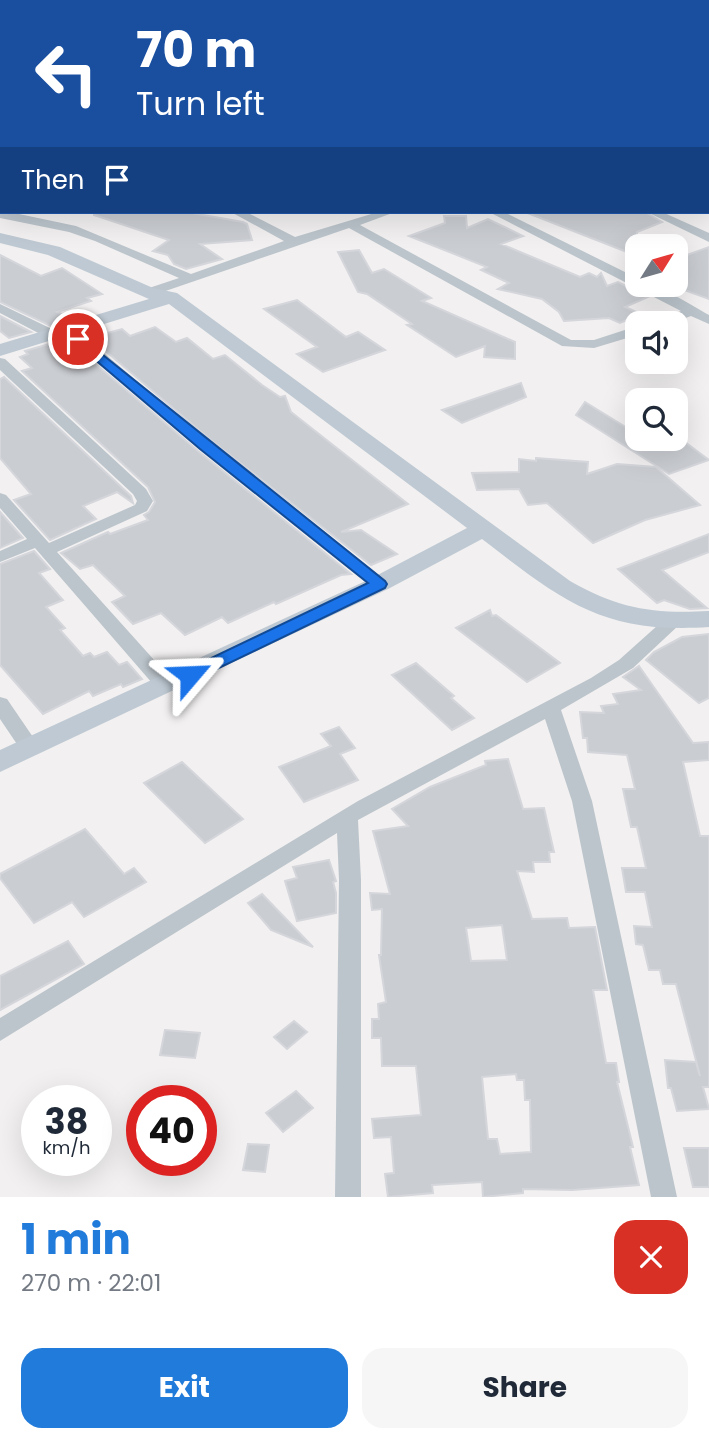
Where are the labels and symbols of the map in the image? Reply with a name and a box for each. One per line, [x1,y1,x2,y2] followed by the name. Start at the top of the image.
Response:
[625,234,688,298] north arrow
[48,309,108,369] pin
[153,638,227,712] position arrow
[126,1085,217,1176] speed limit sign: 40

